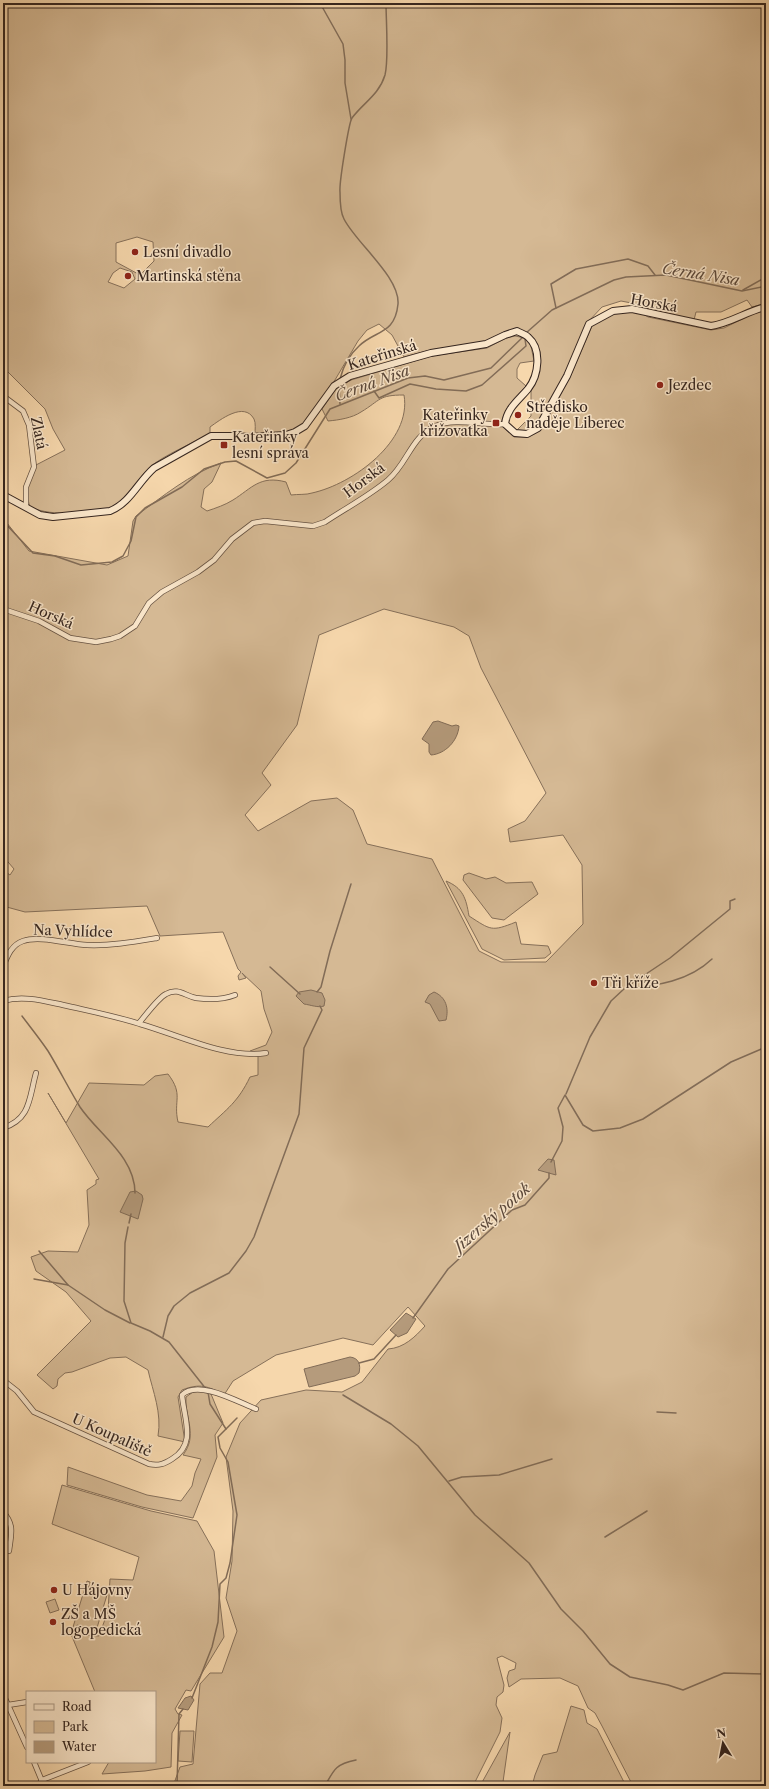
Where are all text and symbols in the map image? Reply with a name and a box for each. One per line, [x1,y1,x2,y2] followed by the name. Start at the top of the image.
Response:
[143,243,231,261] place label: Lesní divadlo
[130,247,140,257] marker: Lesní divadlo
[661,259,741,290] water label: Černá Nisa
[136,267,242,285] place label: Martinská stěna
[123,271,133,281] marker: Martinská stěna
[629,290,680,316] street label: Horská
[345,336,419,374] street label: Kateřinská
[332,361,412,405] water label: Černá Nisa
[666,376,712,394] place label: Jezdec
[655,380,665,390] marker: Jezdec
[526,398,625,432] place label: Středisko naděje Liberec
[420,406,489,440] place label: Kateřinky křižovatka
[513,410,523,420] marker: Středisko naděje Liberec
[27,415,51,452] street label: Zlatá
[491,418,501,428] marker: Kateřinky křižovatka
[232,428,310,462] place label: Kateřinky lesní správa
[219,440,229,450] marker: Kateřinky lesní správa
[340,458,389,501] street label: Horská
[26,597,77,633] street label: Horská
[33,921,113,941] street label: Na Vyhlídce
[602,974,659,992] place label: Tři kříže
[589,978,599,988] marker: Tři kříže
[447,1178,534,1258] water label: Jizerský potok
[69,1409,155,1461] street label: U Koupaliště
[62,1581,132,1599] place label: U Hájovny
[49,1585,59,1595] marker: U Hájovny
[61,1604,142,1639] place label: ZŠ a MŠ logopedická
[48,1617,58,1627] marker: ZŠ a MŠ logopedická
[26,1691,156,1763] legend
[62,1699,92,1714] text: Road
[62,1719,89,1734] text: Park
[703,1723,743,1763] north arrow
[715,1725,728,1741] text: N
[61,1739,96,1754] text: Water

